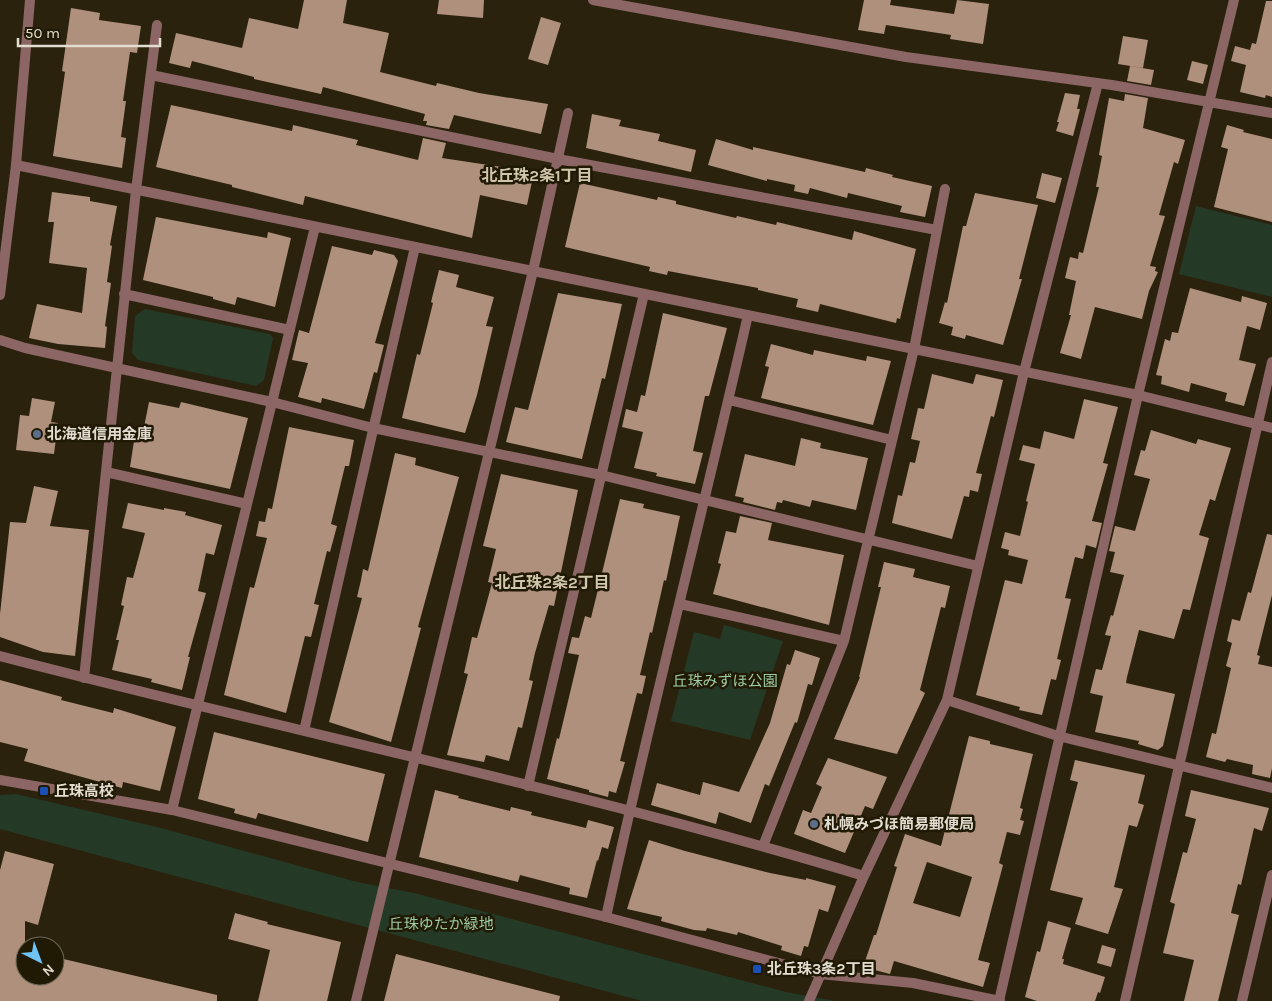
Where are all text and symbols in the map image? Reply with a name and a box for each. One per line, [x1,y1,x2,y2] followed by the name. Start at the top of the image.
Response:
[18,15,160,47] scale bar
[25,24,60,42] text: 50 m
[481,166,593,185] district label: 北丘珠2条1丁目
[47,425,152,443] place label: 北海道信用金庫
[31,428,43,440] marker: 北海道信用金庫
[494,573,610,592] district label: 北丘珠2条2丁目
[672,672,778,690] park label: 丘珠みずほ公園
[54,782,114,800] place label: 丘珠高校
[38,785,50,797] marker: 丘珠高校
[824,815,974,833] place label: 札幌みづほ簡易郵便局
[808,818,820,830] marker: 札幌みづほ簡易郵便局
[388,915,494,933] park label: 丘珠ゆたか緑地
[15,936,65,986] north arrow
[767,960,875,978] place label: 北丘珠3条2丁目
[39,961,58,980] text: N
[751,963,763,975] marker: 北丘珠3条2丁目

